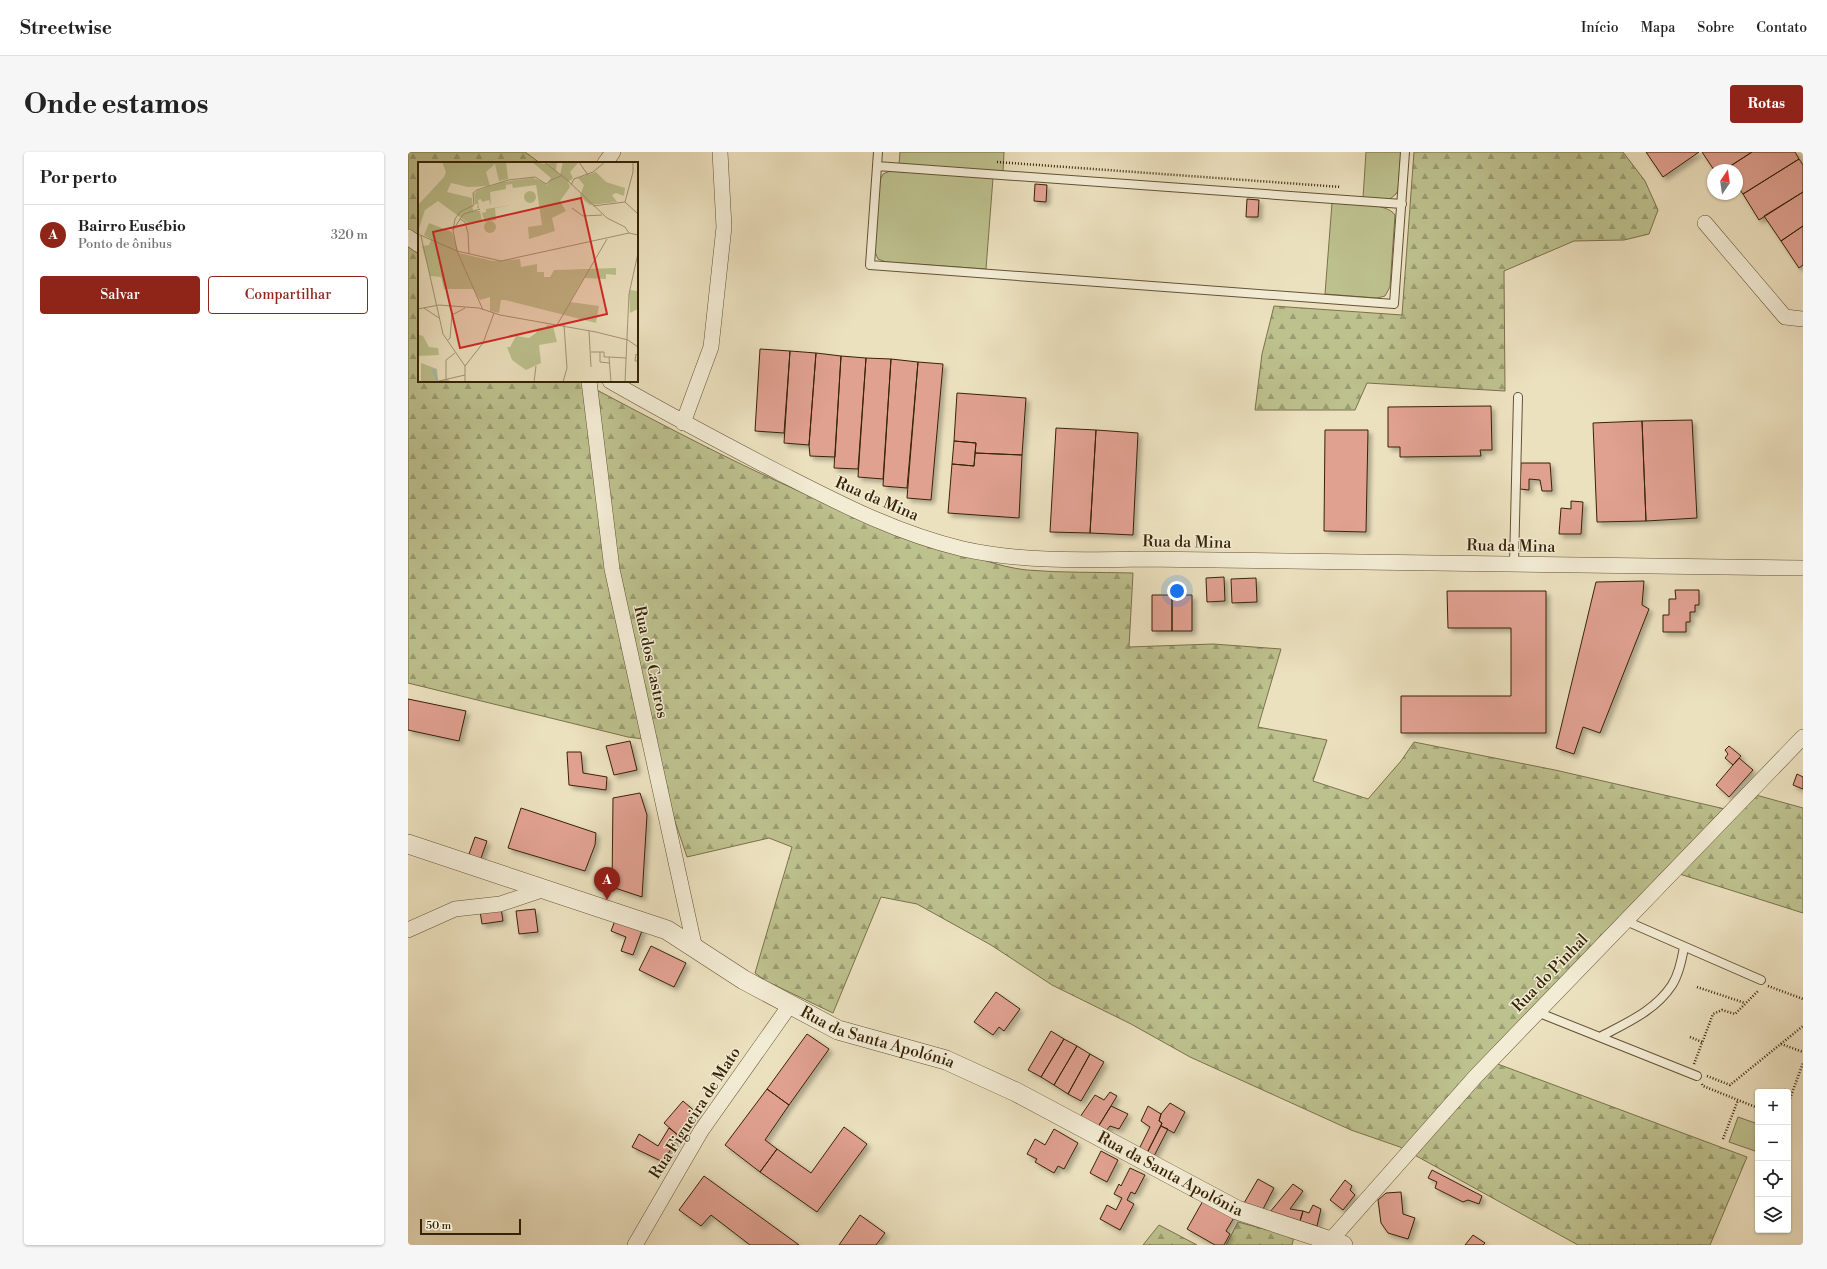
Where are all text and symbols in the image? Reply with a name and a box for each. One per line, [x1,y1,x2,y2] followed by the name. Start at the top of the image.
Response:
[20,16,112,40] text: Streetwise
[1581,19,1619,37] text: Início
[1641,19,1675,37] text: Mapa
[1697,19,1734,37] text: Sobre
[1756,19,1807,37] text: Contato
[1730,85,1803,123] button: Rotas
[24,87,209,122] text: Onde estamos
[418,162,638,382] inset map
[1707,164,1743,200] north arrow
[40,167,117,189] text: Por perto
[78,217,186,236] text: Bairro Eusébio
[48,227,58,243] text: A
[331,227,368,243] text: 320 m
[78,236,172,252] text: Ponto de ônibus
[40,276,200,314] button: Salvar
[208,276,368,314] button: Compartilhar
[832,472,923,526] street label: Rua da Mina
[1142,531,1233,553] street label: Rua da Mina
[1466,535,1557,557] street label: Rua da Mina
[1167,581,1187,601] your location
[629,604,673,720] street label: Rua dos Castros
[594,867,620,900] pin: A
[1508,930,1592,1016] street label: Rua do Pinhal
[797,1002,959,1073] street label: Rua da Santa Apolónia
[645,1043,745,1183] street label: Rua Figueira de Mato
[1755,1089,1791,1233] map controls
[1755,1089,1791,1125] button: +
[1755,1125,1791,1161] button: −
[1094,1127,1246,1221] street label: Rua da Santa Apolónia
[1755,1161,1791,1197] button: locate
[1755,1197,1791,1233] button: layers
[420,1217,521,1236] scale bar
[426,1219,451,1233] text: 50 m

